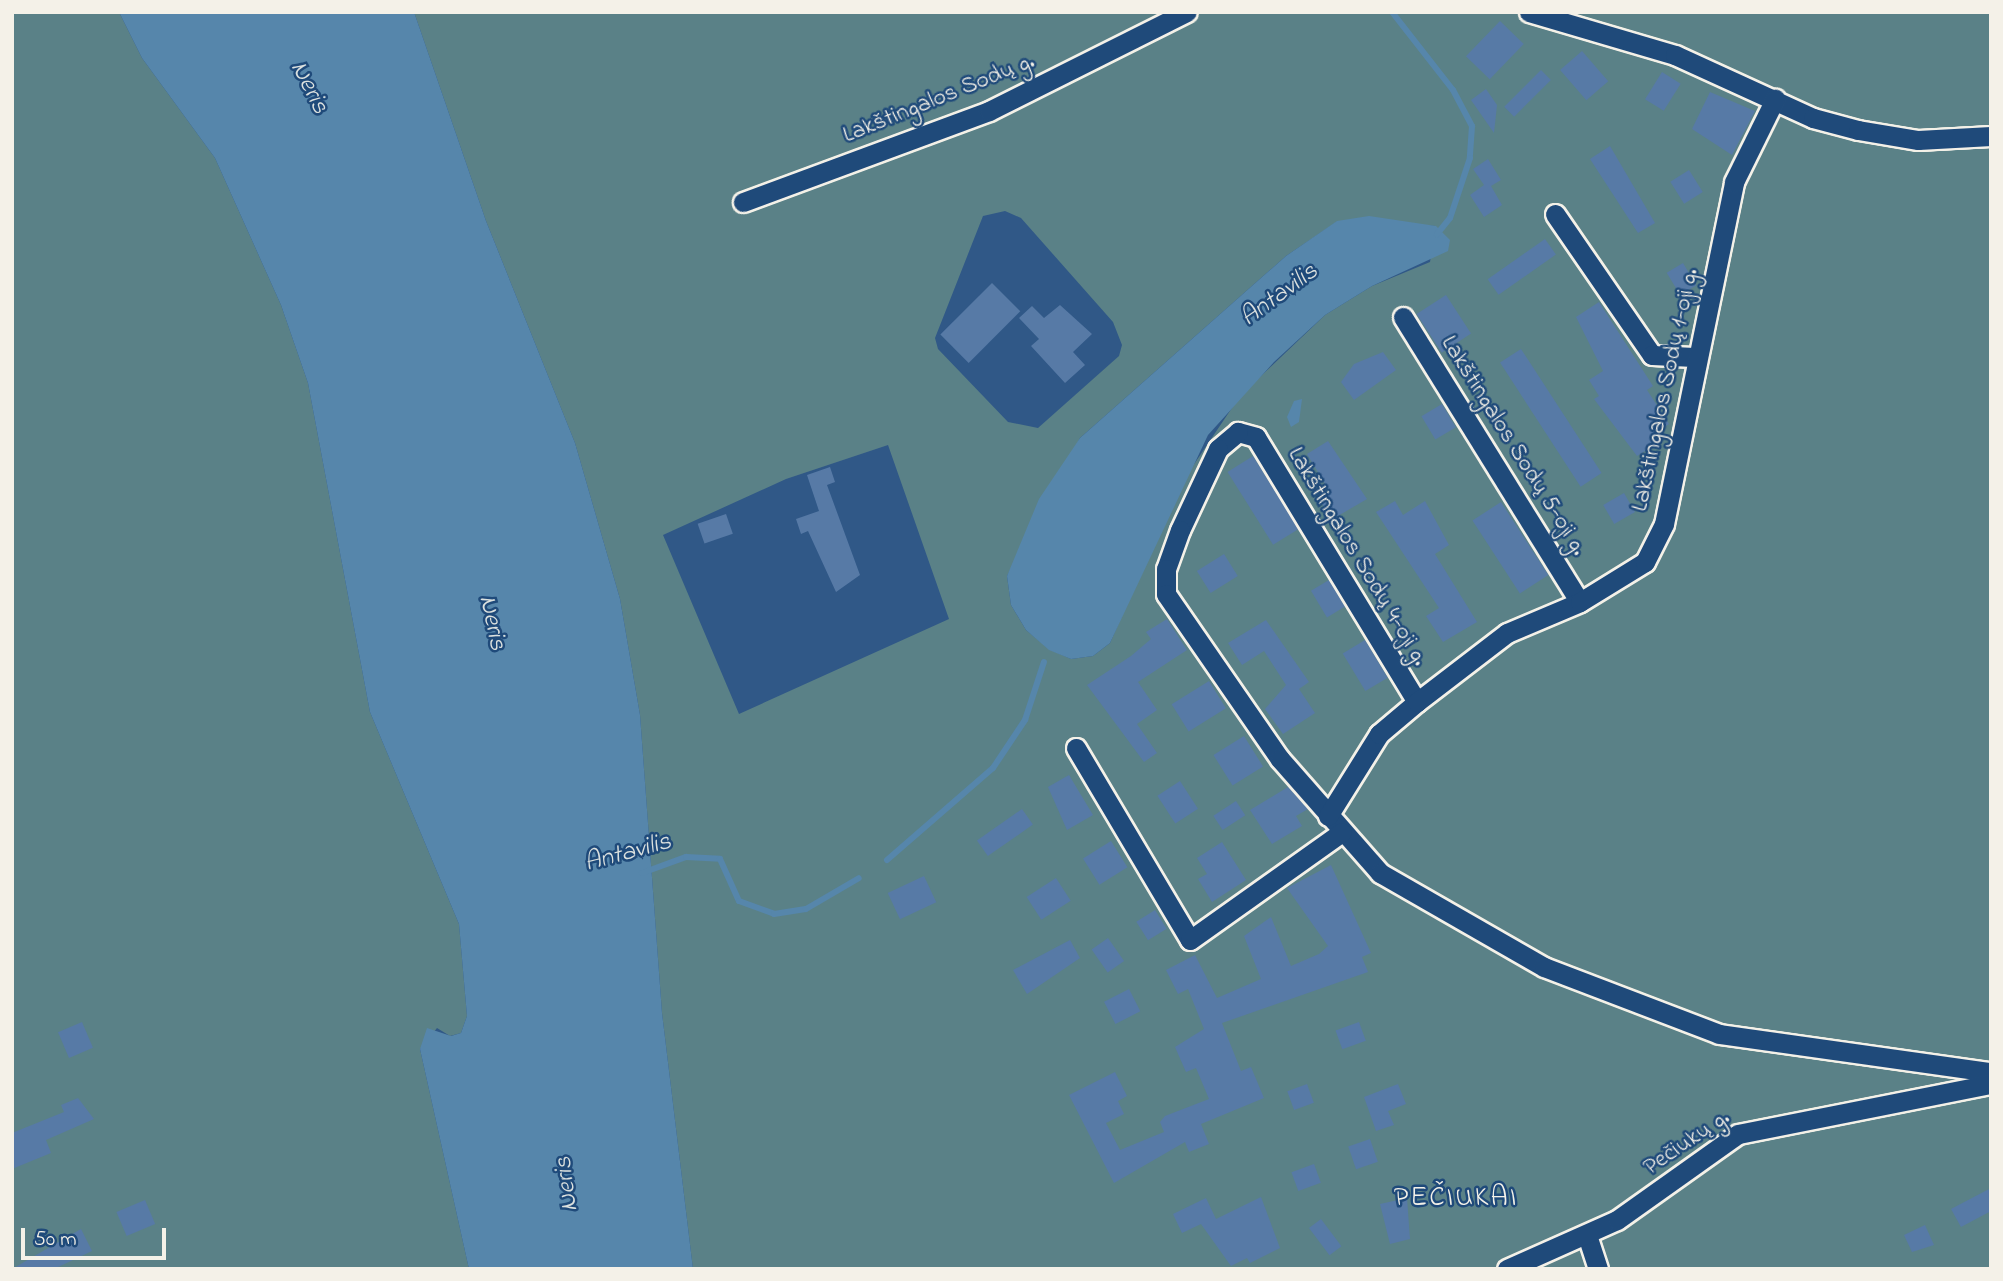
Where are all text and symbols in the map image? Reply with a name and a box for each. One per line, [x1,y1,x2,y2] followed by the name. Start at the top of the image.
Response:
[839,47,1039,151] street label: Lakštingalos Sodų g.
[282,56,334,120] water label: Neris
[1235,257,1325,335] water label: Antavilis
[1626,266,1706,514] street label: Lakštingalos Sodų 1-oji g.
[1434,331,1592,561] street label: Lakštingalos Sodų 5-oji g.
[1280,442,1434,672] street label: Lakštingalos Sodų 4-oji g.
[470,593,512,653] water label: Neris
[581,827,675,881] water label: Antavilis
[1638,1104,1736,1182] street label: Pečiukų g.
[549,1155,587,1213] water label: Neris
[1395,1182,1517,1216] district label: PEČIUKAI
[24,1214,170,1258] scale bar
[34,1225,77,1255] text: 50 m

